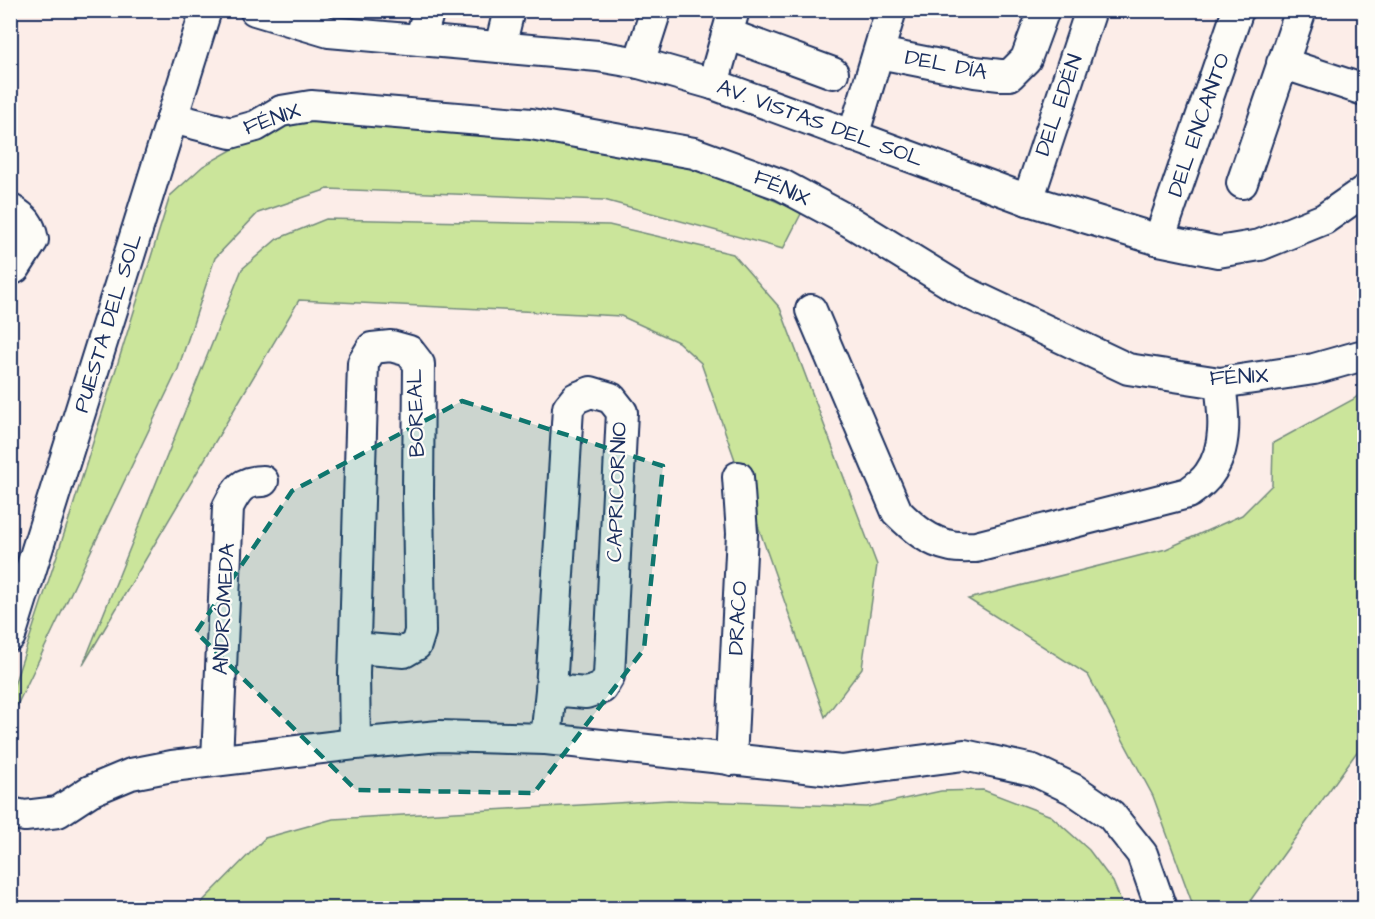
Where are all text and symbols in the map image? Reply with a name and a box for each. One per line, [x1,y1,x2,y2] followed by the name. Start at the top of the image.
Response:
[902,42,990,88] street label: DEL DÍA
[1160,49,1238,201] street label: DEL ENCANTO
[1027,50,1091,160] street label: DEL EDÉN
[713,71,927,175] street label: AV. VISTAS DEL SOL
[239,95,305,143] street label: FÉNIX
[749,162,815,214] street label: FÉNIX
[66,230,150,416] street label: PUESTA DEL SOL
[1209,360,1269,394] street label: FÉNIX
[399,368,433,458] street label: BOREAL
[599,421,635,563] street label: CAPRICORNIO
[205,542,243,676] street label: ANDRÓMEDA
[721,580,755,656] street label: DRACO

